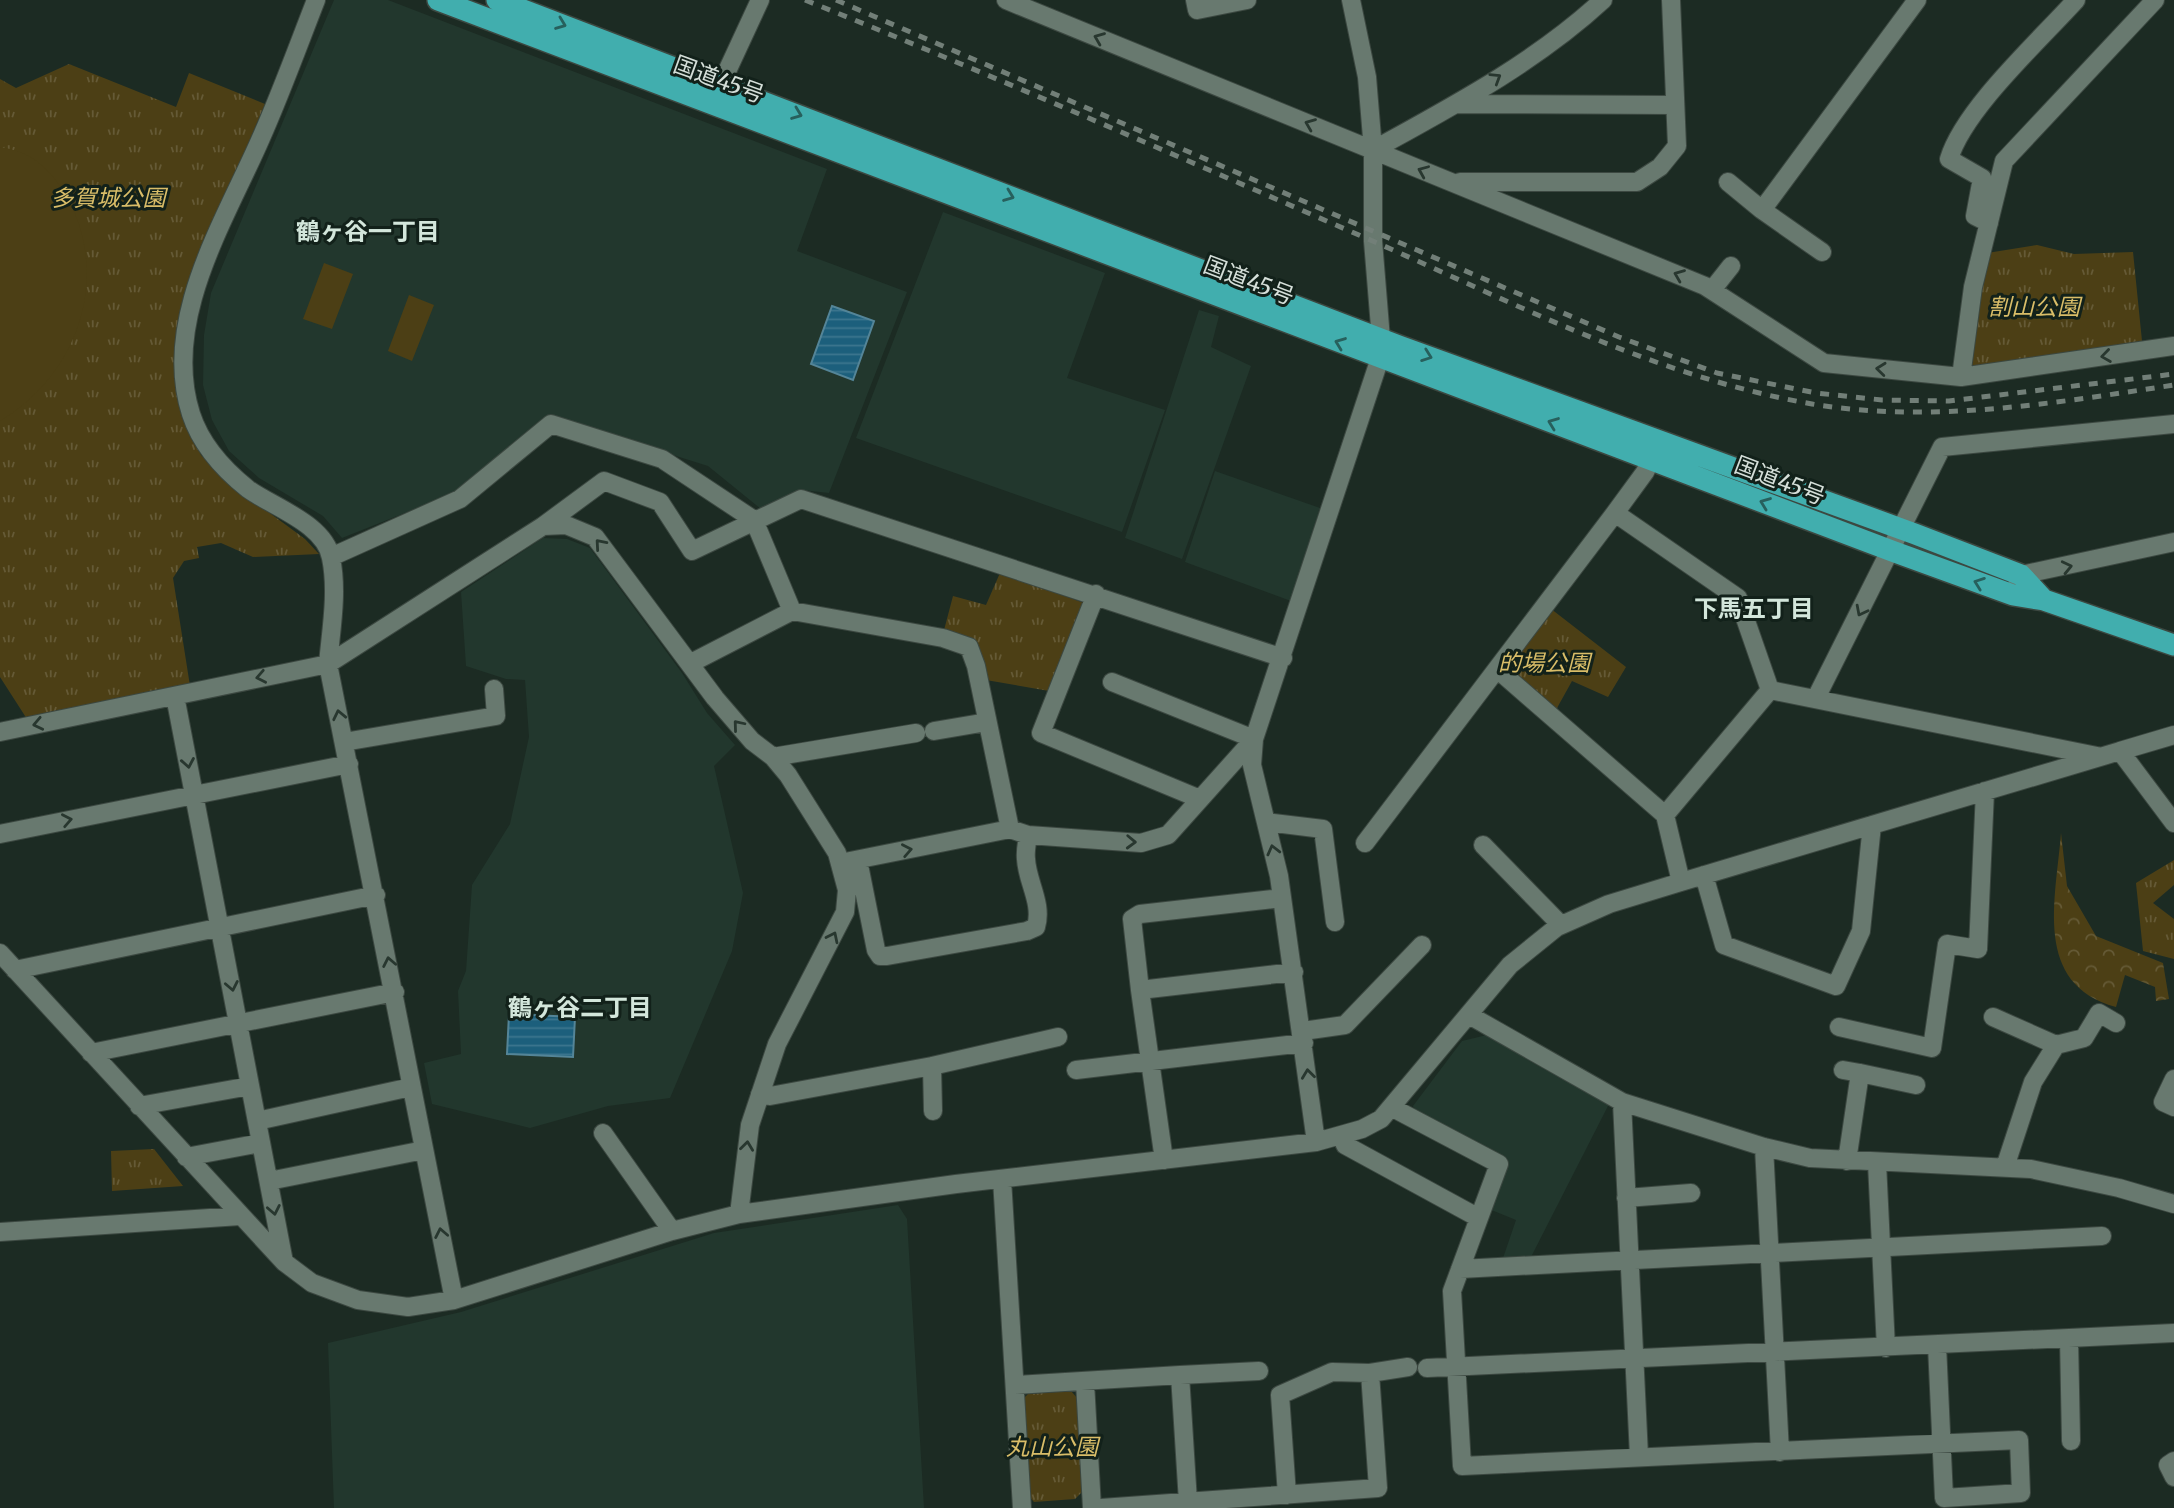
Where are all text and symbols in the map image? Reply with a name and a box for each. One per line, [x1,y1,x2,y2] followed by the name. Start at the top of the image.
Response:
[555,16,567,30] one-way arrow
[1094,33,1106,47] one-way arrow
[670,49,768,109] street label: 国道45号
[1488,74,1501,87] one-way arrow
[790,105,802,119] one-way arrow
[1305,118,1318,132] one-way arrow
[1417,165,1430,179] one-way arrow
[51,183,169,212] park label: 多賀城公園
[1002,188,1014,202] one-way arrow
[296,216,440,247] district label: 鶴ヶ谷一丁目
[1200,250,1298,310] street label: 国道45号
[1673,270,1685,284] one-way arrow
[1988,292,2083,321] park label: 割山公園
[1334,337,1346,351] one-way arrow
[1421,348,1433,362] one-way arrow
[2101,348,2112,363] one-way arrow
[1875,362,1886,377] one-way arrow
[1547,417,1559,431] one-way arrow
[1731,450,1829,510] street label: 国道45号
[1760,497,1772,511] one-way arrow
[596,539,608,552] one-way arrow
[2061,561,2073,575] one-way arrow
[1973,577,1985,591] one-way arrow
[1694,593,1814,624] district label: 下馬五丁目
[1855,604,1869,617] one-way arrow
[1498,648,1593,677] park label: 的場公園
[255,669,267,684] one-way arrow
[332,709,347,721] one-way arrow
[32,716,44,731] one-way arrow
[734,720,746,733] one-way arrow
[179,757,194,769] one-way arrow
[61,814,73,829] one-way arrow
[1127,834,1137,850] one-way arrow
[901,843,913,858] one-way arrow
[1266,844,1281,856] one-way arrow
[825,932,839,944] one-way arrow
[382,956,397,968] one-way arrow
[224,980,239,992] one-way arrow
[508,992,652,1023] district label: 鶴ヶ谷二丁目
[1300,1068,1315,1080] one-way arrow
[740,1140,755,1152] one-way arrow
[266,1204,281,1216] one-way arrow
[434,1227,449,1239] one-way arrow
[1006,1432,1101,1461] park label: 丸山公園

